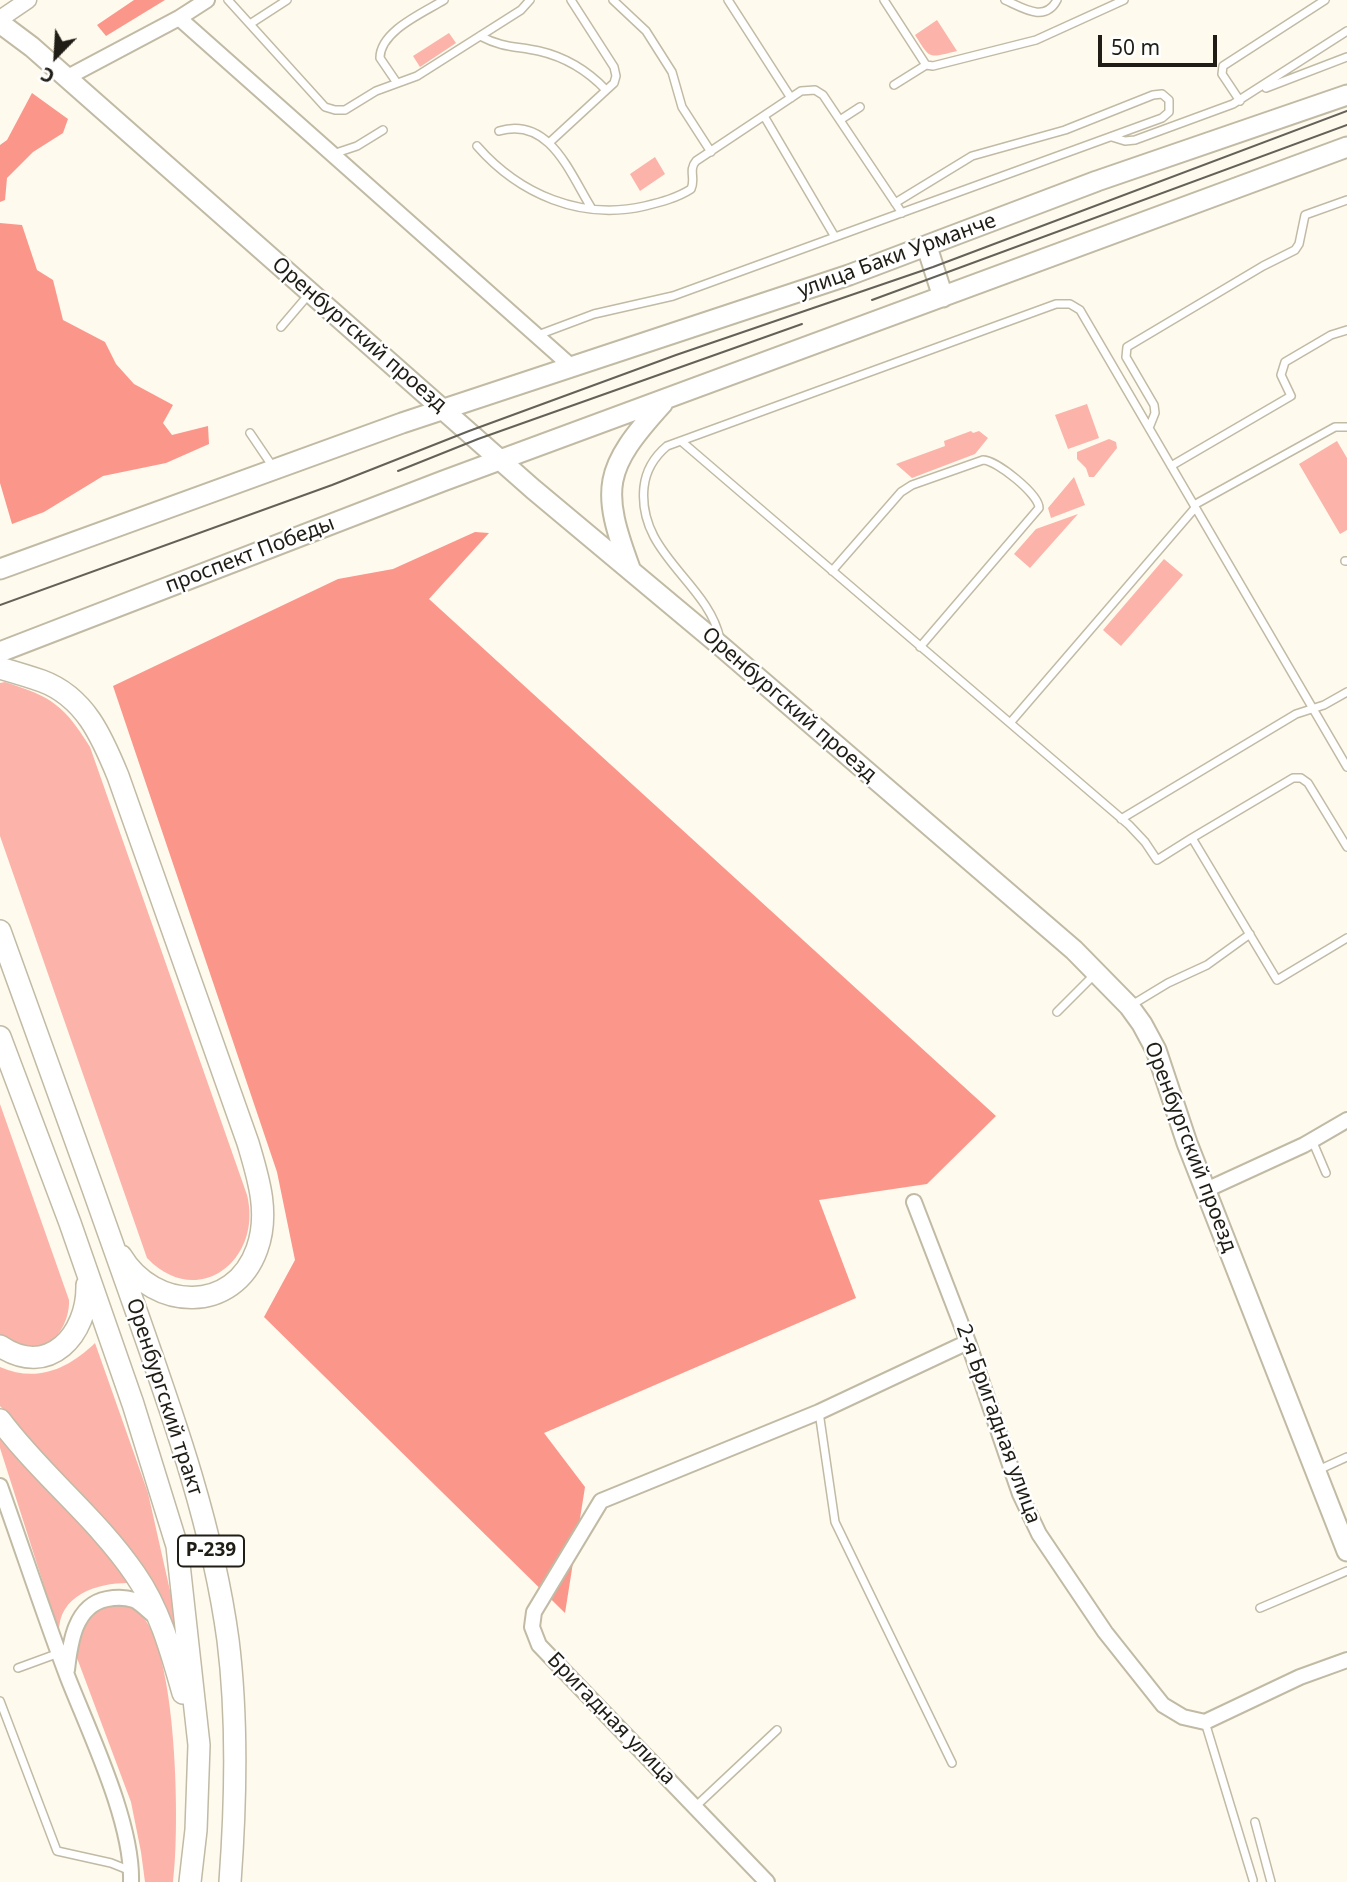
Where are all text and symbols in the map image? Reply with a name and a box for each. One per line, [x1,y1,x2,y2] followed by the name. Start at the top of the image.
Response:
[21,21,91,91] north arrow
[1102,21,1221,65] scale bar
[1111,33,1160,61] text: 50 m
[37,61,58,90] text: С
[794,208,1000,304] street label: улица Баки Урманче
[267,252,451,418] street label: Оренбургский проезд
[162,511,338,599] street label: проспект Победы
[697,622,881,788] street label: Оренбургский проезд
[1138,1038,1242,1256] street label: Оренбургский проезд
[120,1295,208,1499] street label: Оренбургский тракт
[950,1321,1046,1527] street label: 2-я Бригадная улица
[178,1536,244,1567] road number: Р-239
[541,1648,681,1790] street label: Бригадная улица

